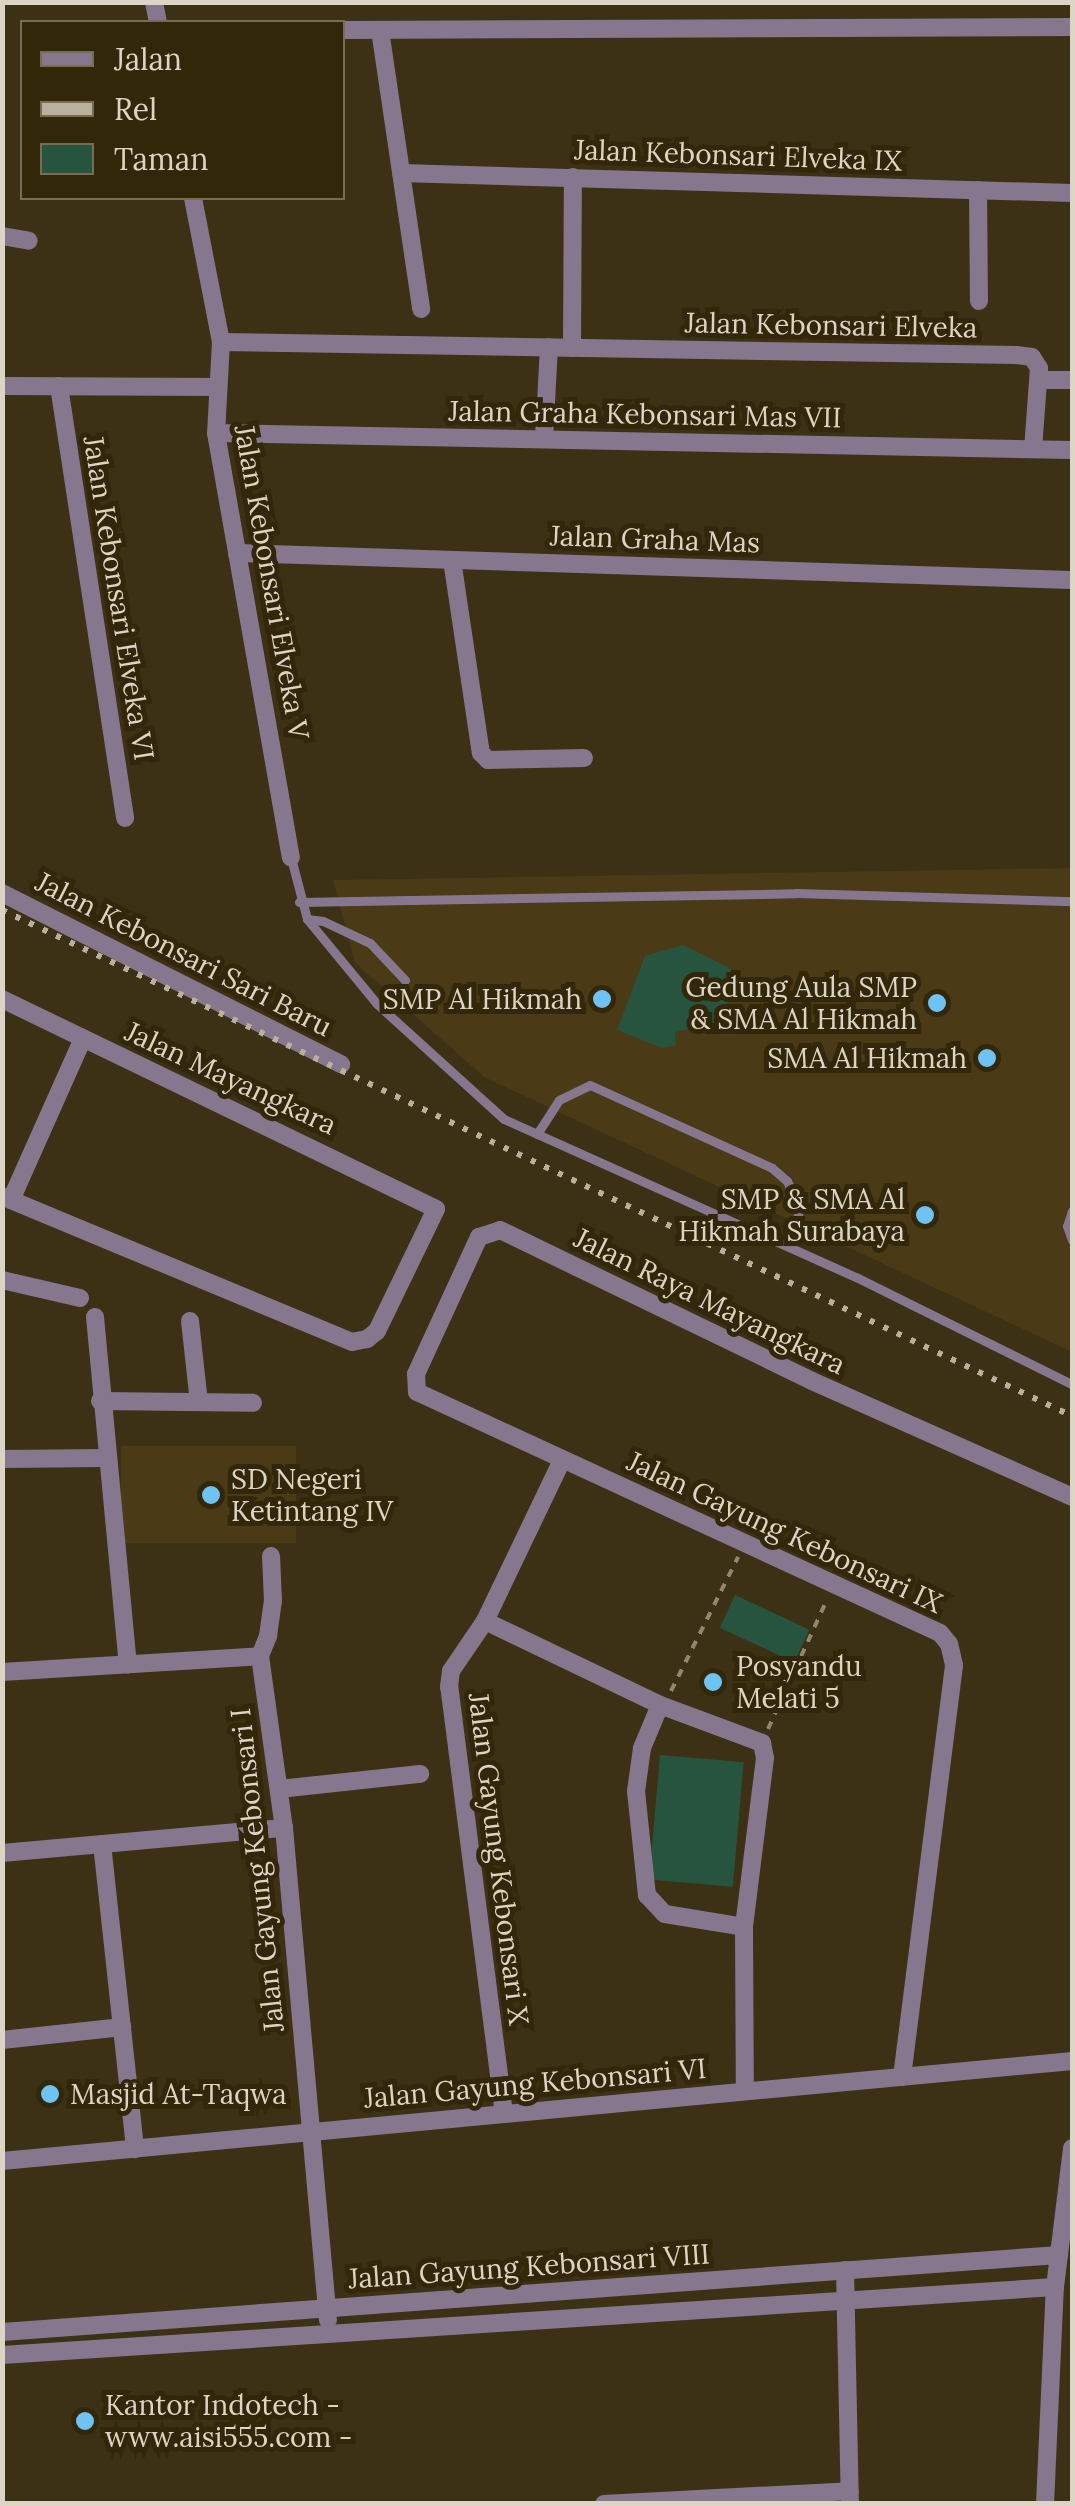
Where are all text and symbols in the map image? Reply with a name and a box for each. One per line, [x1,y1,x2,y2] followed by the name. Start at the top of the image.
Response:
[20,20,345,200] legend
[114,40,182,78] text: Jalan
[114,90,157,128] text: Rel
[574,132,902,178] street label: Jalan Kebonsari Elveka IX
[114,140,208,178] text: Taman
[684,306,978,344] street label: Jalan Kebonsari Elveka
[448,394,842,434] street label: Jalan Graha Kebonsari Mas VII
[228,422,316,742] street label: Jalan Kebonsari Elveka V
[77,433,161,763] street label: Jalan Kebonsari Elveka VI
[549,519,761,559] street label: Jalan Graha Mas
[30,865,338,1043] street label: Jalan Kebonsari Sari Baru
[685,970,917,1036] place label: Gedung Aula SMP & SMA Al Hikmah
[383,982,582,1016] place label: SMP Al Hikmah
[591,988,613,1010] marker: SMP Al Hikmah
[926,992,948,1014] marker: Gedung Aula SMP & SMA Al Hikmah
[120,1014,342,1142] street label: Jalan Mayangkara
[767,1041,967,1075] place label: SMA Al Hikmah
[976,1047,998,1069] marker: SMA Al Hikmah
[678,1182,905,1248] place label: SMP & SMA Al Hikmah Surabaya
[914,1204,936,1226] marker: SMP & SMA Al Hikmah Surabaya
[569,1221,851,1381] street label: Jalan Raya Mayangkara
[622,1444,948,1620] street label: Jalan Gayung Kebonsari IX
[231,1462,393,1528] place label: SD Negeri Ketintang IV
[200,1484,222,1506] marker: SD Negeri Ketintang IV
[736,1649,862,1715] place label: Posyandu Melati 5
[700,1669,726,1695] marker: Posyandu Melati 5
[462,1691,536,2027] street label: Jalan Gayung Kebonsari X
[223,1706,291,2034] street label: Jalan Gayung Kebonsari I
[362,2051,708,2115] street label: Jalan Gayung Kebonsari VI
[70,2077,287,2111] place label: Masjid At-Taqwa
[39,2083,61,2105] marker: Masjid At-Taqwa
[347,2237,711,2295] street label: Jalan Gayung Kebonsari VIII
[105,2388,352,2454] place label: Kantor Indotech - www.aisi555.com -
[74,2410,96,2432] marker: Kantor Indotech - www.aisi555.com -

